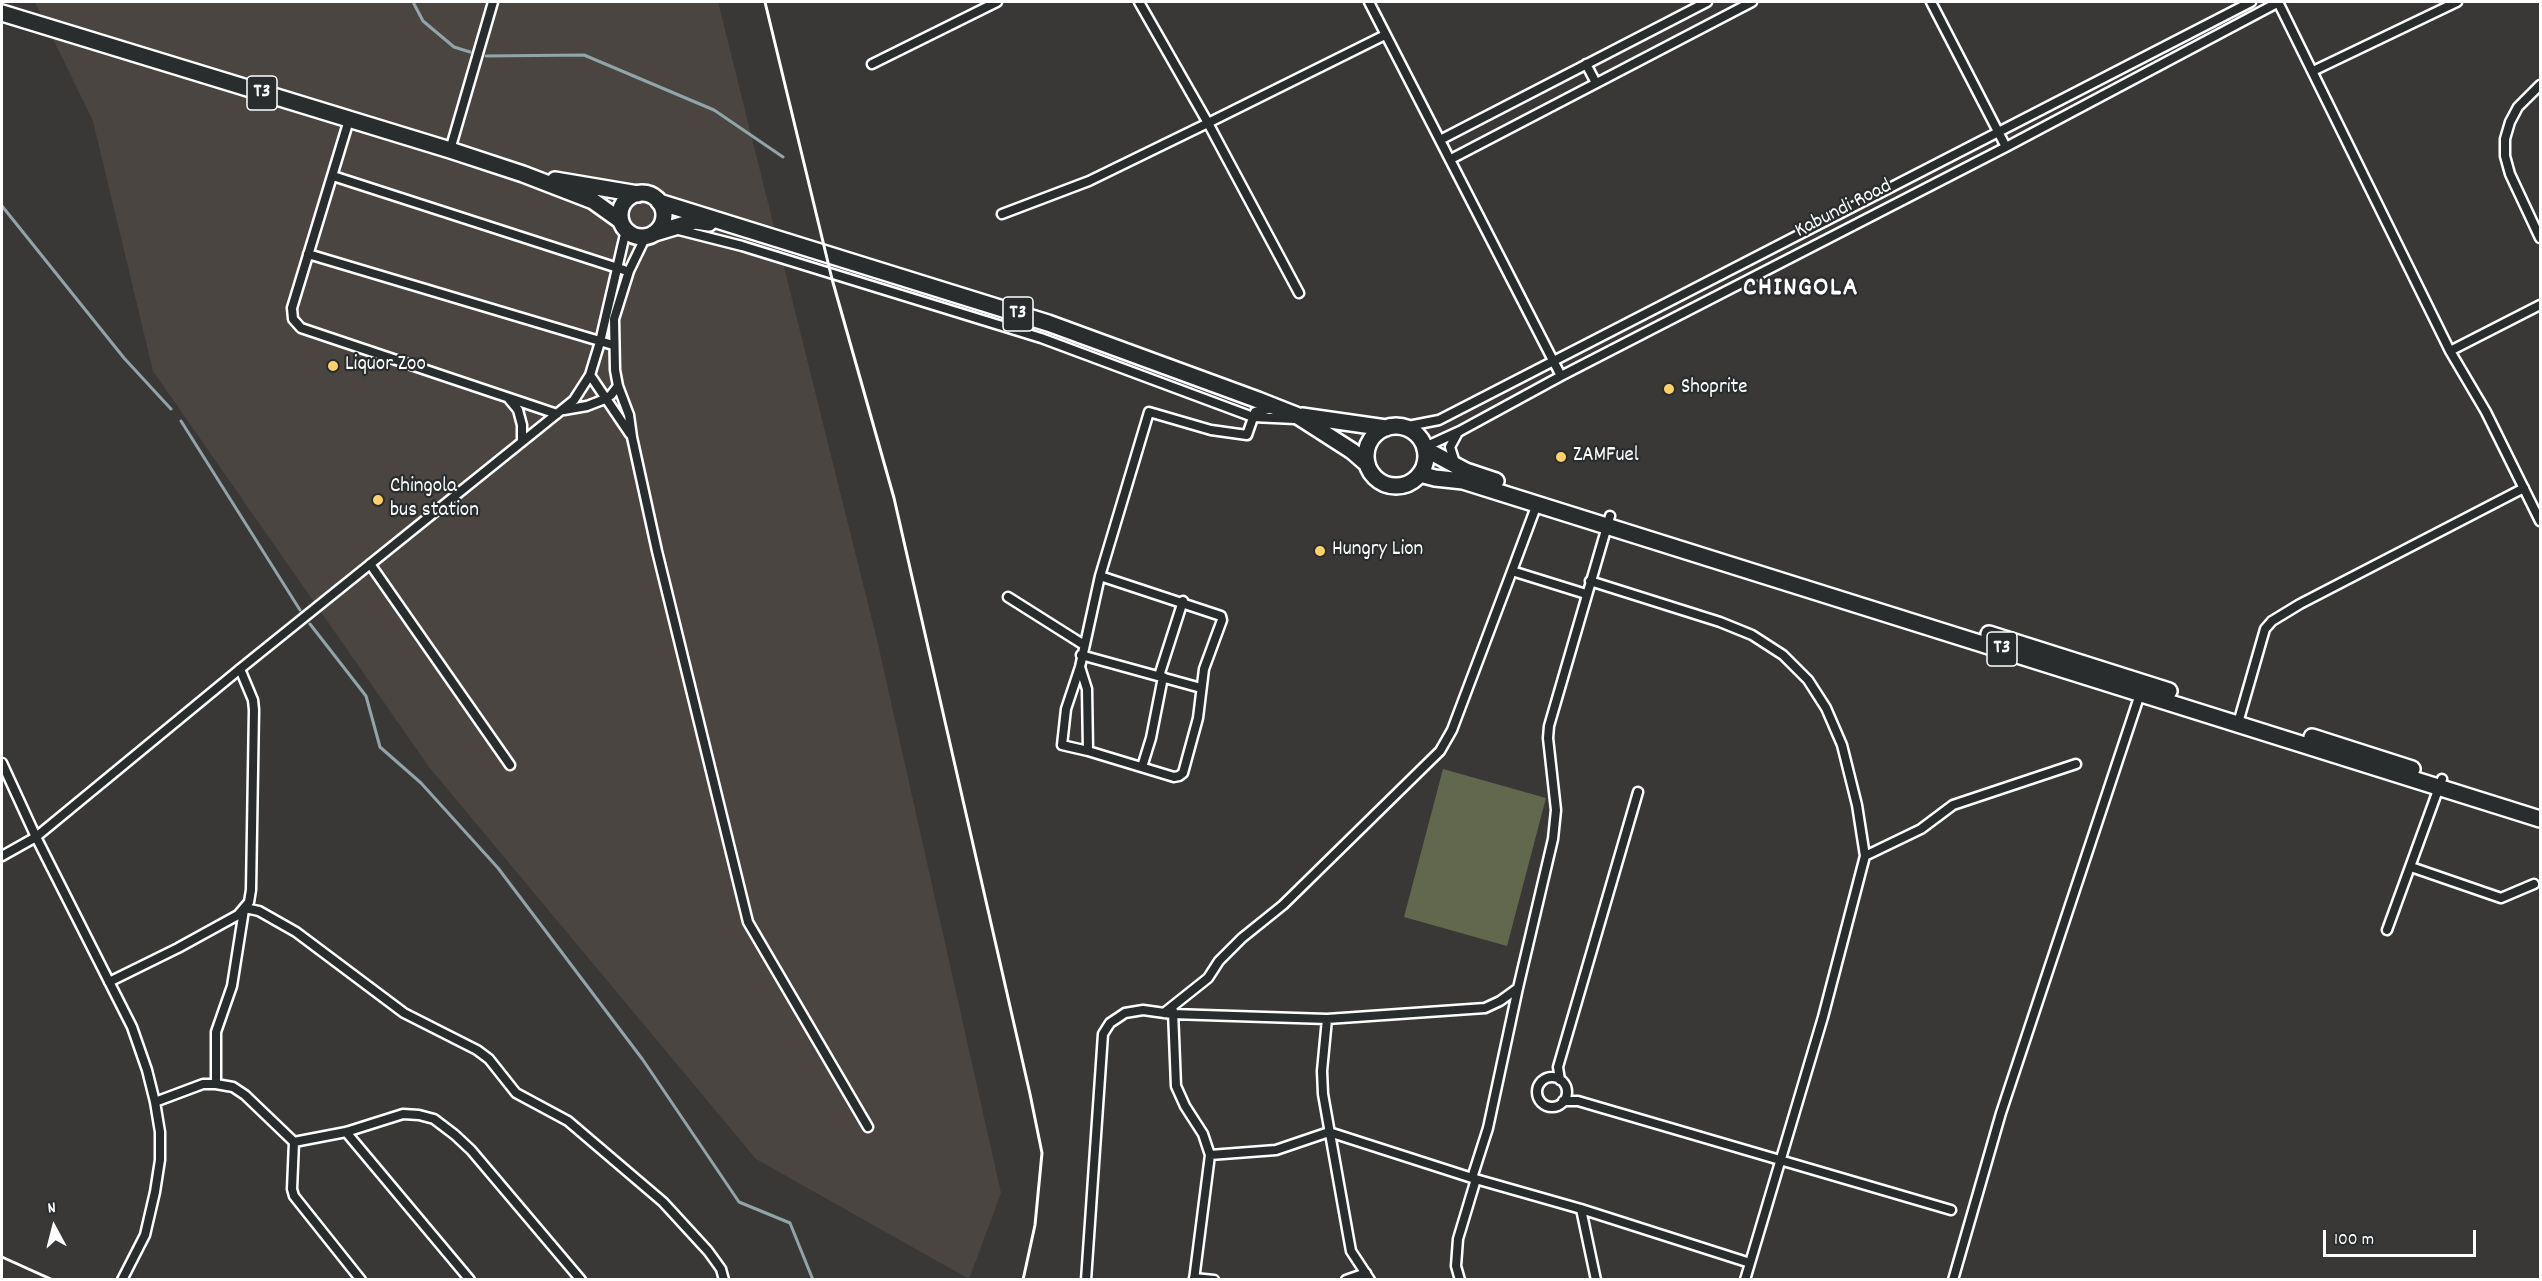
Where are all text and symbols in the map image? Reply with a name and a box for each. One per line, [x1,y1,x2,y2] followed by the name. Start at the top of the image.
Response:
[247,76,277,110] road number: T3
[1791,175,1897,245] street label: Kabundi Road
[1743,274,1859,306] district label: CHINGOLA
[1003,297,1033,331] road number: T3
[345,353,426,379] place label: Liquor Zoo
[326,359,340,373] marker: Liquor Zoo
[1681,376,1748,402] place label: Shoprite
[1662,382,1676,396] marker: Shoprite
[1573,444,1639,470] place label: ZAMFuel
[1554,450,1568,464] marker: ZAMFuel
[390,475,479,525] place label: Chingola bus station
[371,493,385,507] marker: Chingola bus station
[1332,538,1423,564] place label: Hungry Lion
[1313,544,1327,558] marker: Hungry Lion
[1987,632,2017,666] road number: T3
[24,1197,84,1257] north arrow
[46,1197,57,1221] text: N
[2326,1218,2479,1256] scale bar
[2334,1228,2374,1253] text: 100 m

